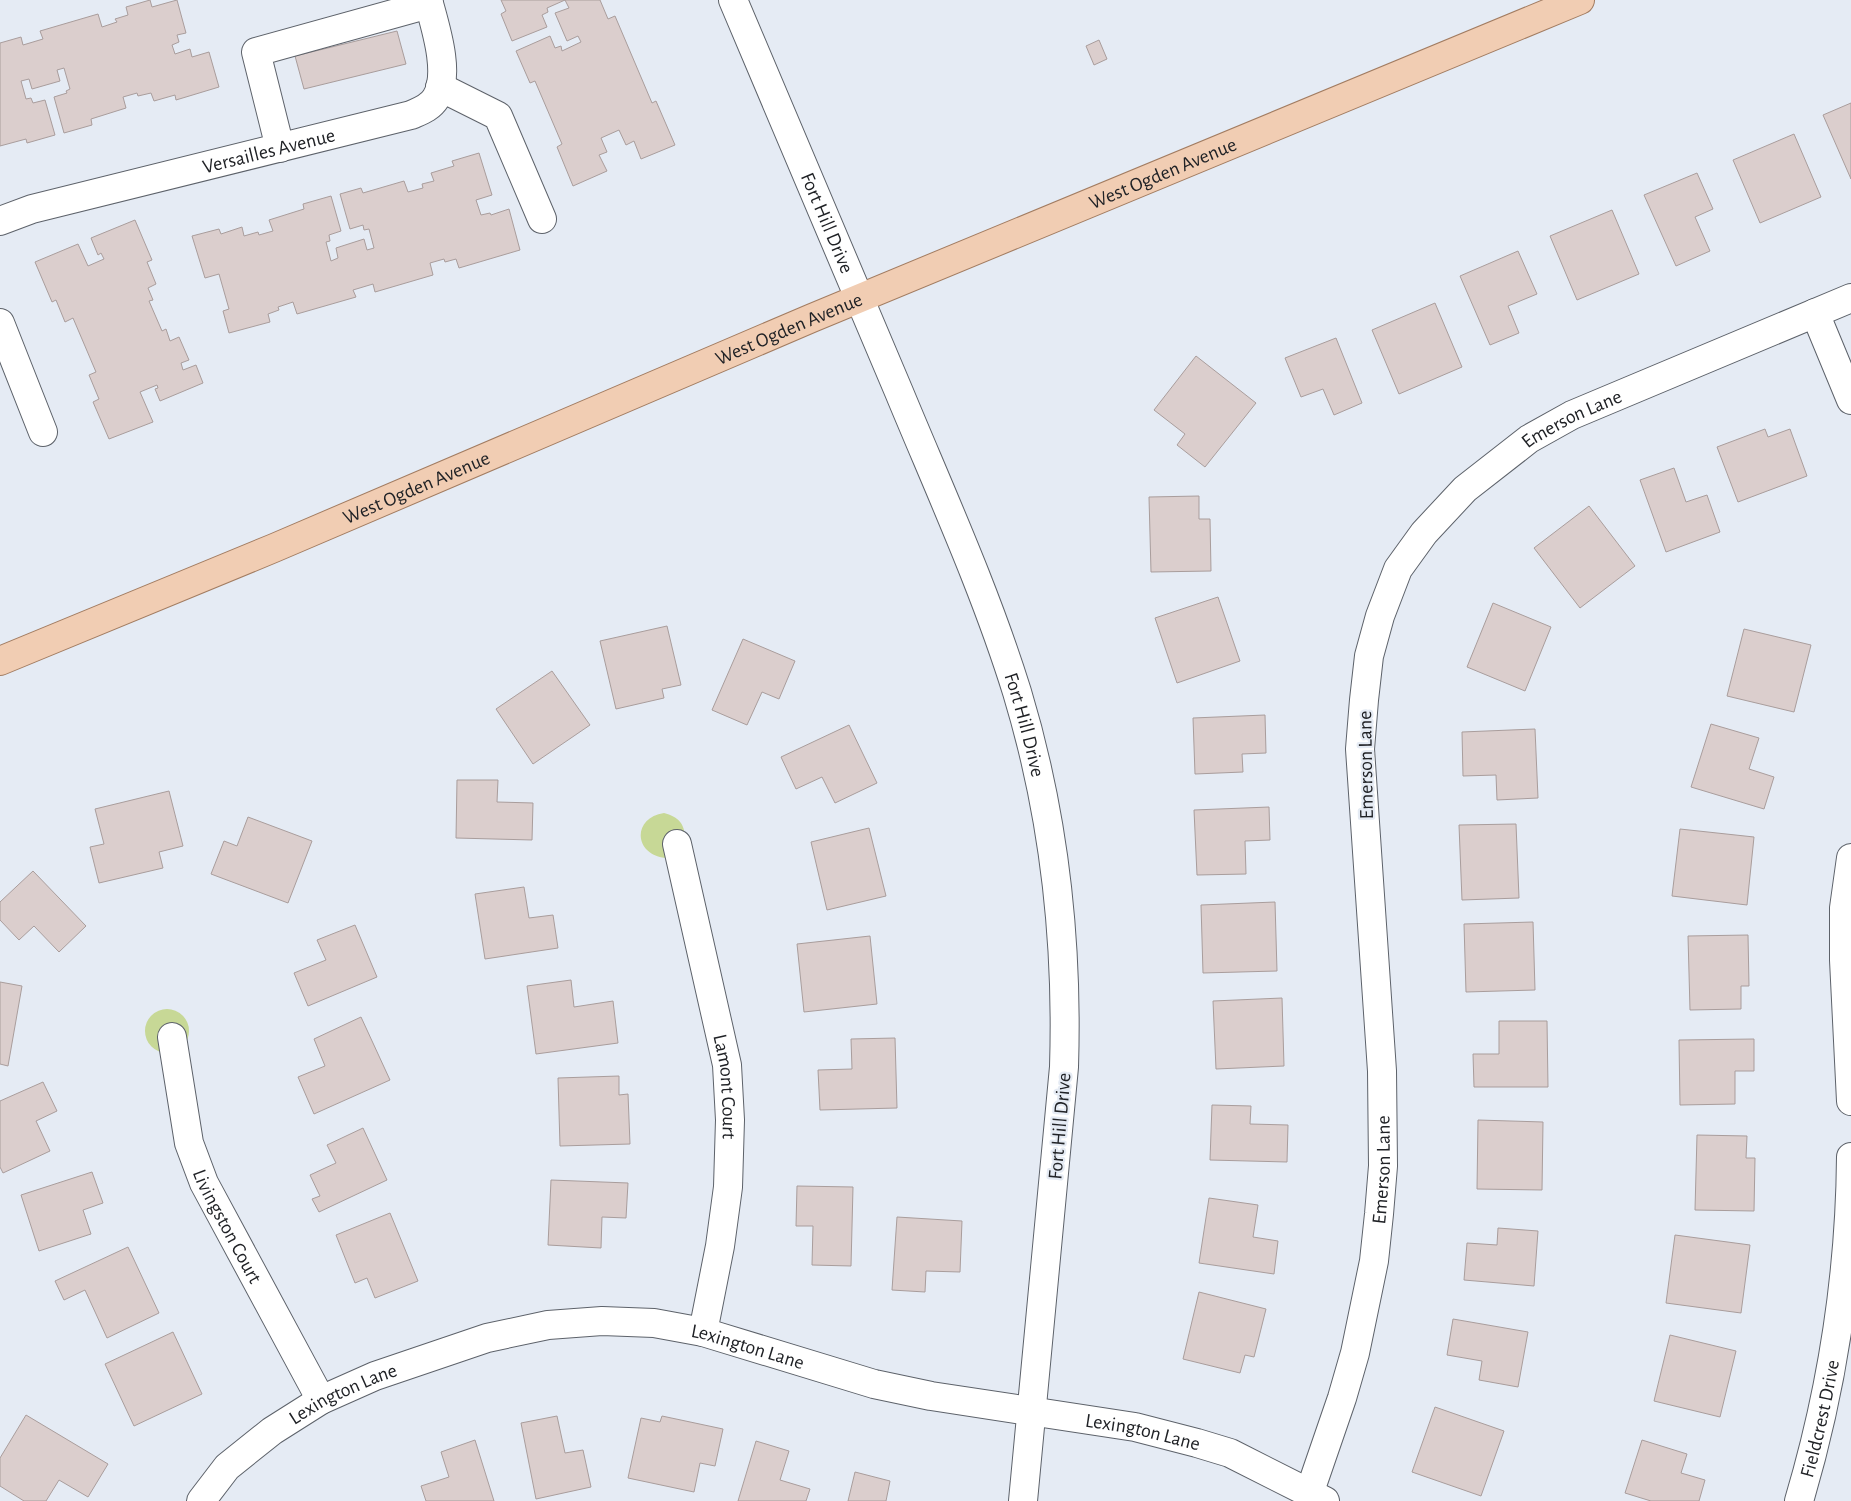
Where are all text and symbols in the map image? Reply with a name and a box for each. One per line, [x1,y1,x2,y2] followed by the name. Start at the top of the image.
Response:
[201,125,337,177] street label: Versailles Avenue
[1086,134,1240,213] street label: West Ogden Avenue
[797,170,857,276] street label: Fort Hill Drive
[713,289,865,369] street label: West Ogden Avenue
[1518,386,1625,452] street label: Emerson Lane
[340,448,493,528] street label: West Ogden Avenue
[1001,670,1048,779] street label: Fort Hill Drive
[1355,710,1377,819] street label: Emerson Lane
[709,1032,739,1140] street label: Lamont Court
[1045,1072,1075,1180] street label: Fort Hill Drive
[1369,1115,1394,1225] street label: Emerson Lane
[189,1167,265,1287] street label: Livingston Court
[689,1321,807,1373] street label: Lexington Lane
[1797,1358,1843,1480] street label: Fieldcrest Drive
[286,1360,399,1429] street label: Lexington Lane
[1084,1411,1202,1454] street label: Lexington Lane

